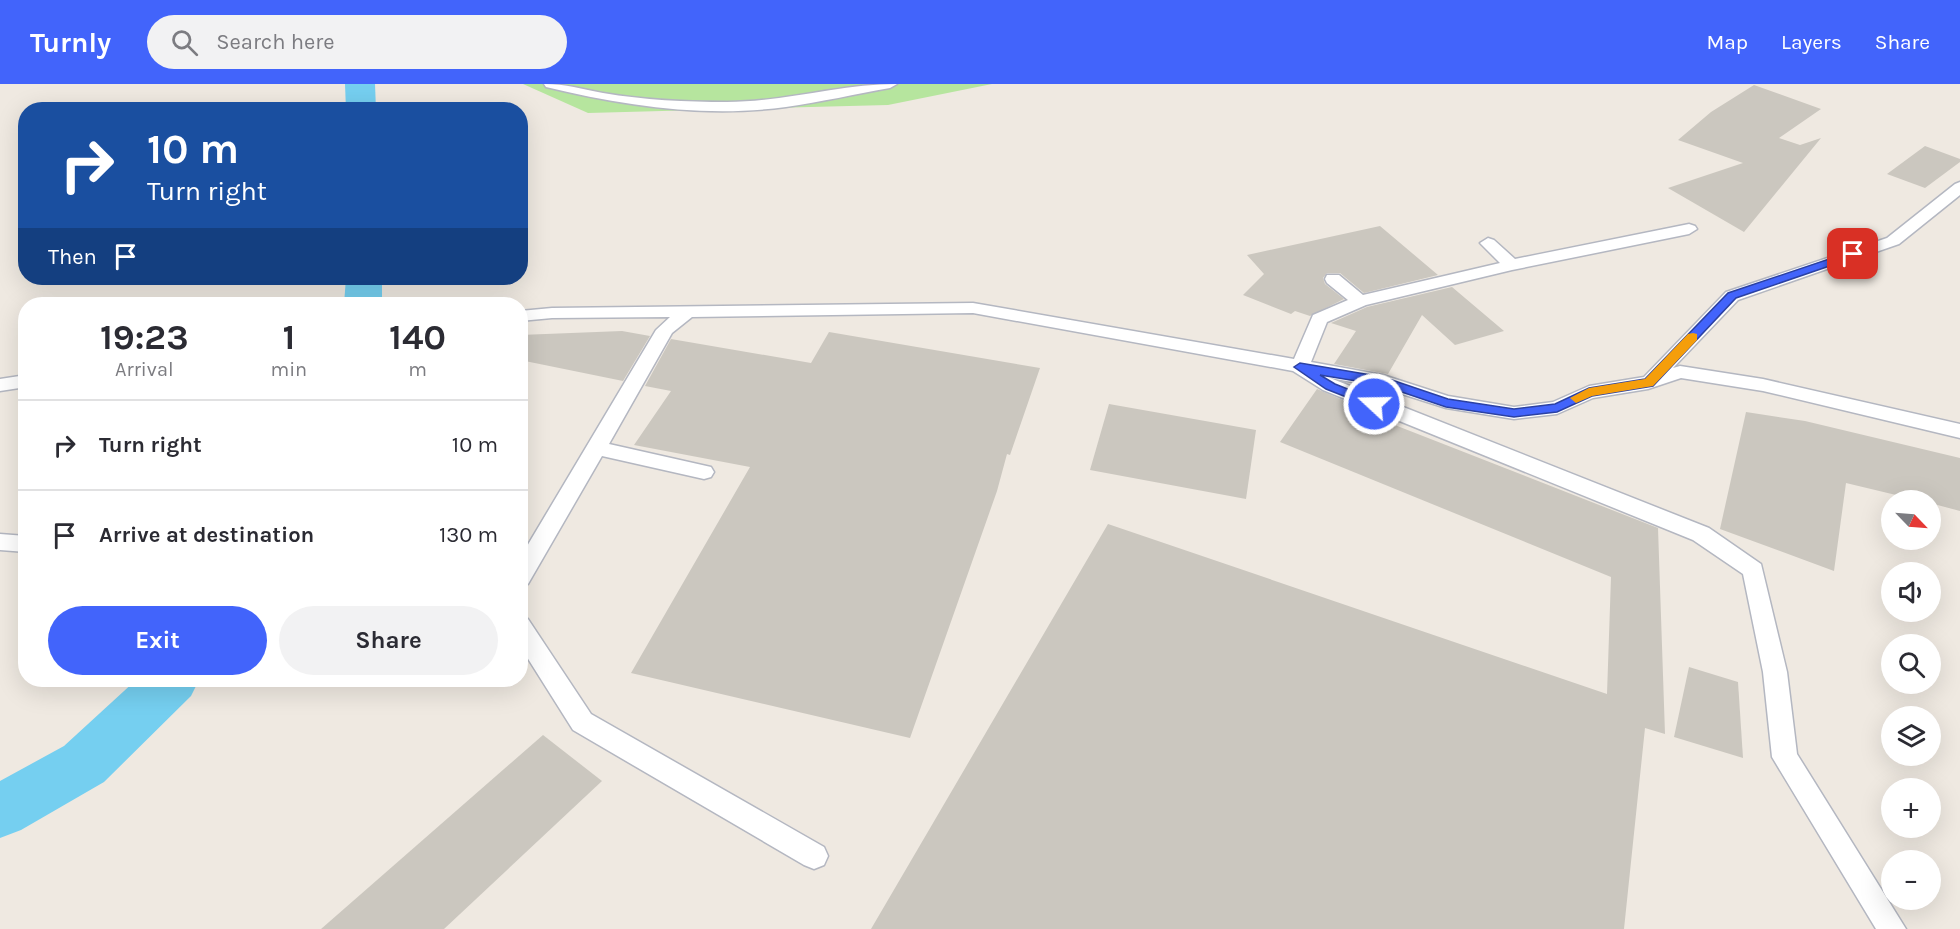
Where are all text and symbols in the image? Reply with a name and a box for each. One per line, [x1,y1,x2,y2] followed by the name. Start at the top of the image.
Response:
[147,15,567,69] search box
[30,26,111,59] text: Turnly
[168,26,201,59] icon: search
[216,29,335,55] text: Search here
[1706,30,1748,54] text: Map
[1781,30,1842,54] text: Layers
[1875,30,1930,54] text: Share
[147,124,239,174] text: 10 m
[48,126,126,204] icon: right
[147,175,267,207] text: Turn right
[1827,228,1878,279] pin
[1836,237,1869,270] icon: arrive
[109,240,142,273] icon: arrive
[48,244,97,270] text: Then
[100,316,189,358] text: 19:23
[282,316,295,358] text: 1
[389,316,446,358] text: 140
[115,358,174,381] text: Arrival
[270,358,307,381] text: min
[408,358,427,381] text: m
[1342,372,1406,436] position arrow
[48,429,81,462] icon: right
[99,432,202,458] text: Turn right
[452,432,498,458] text: 10 m
[1881,490,1941,550] north arrow
[1881,490,1941,910] map controls
[48,519,81,552] icon: arrive
[99,522,314,548] text: Arrive at destination
[439,522,498,548] text: 130 m
[1881,562,1941,622] button: sound
[48,606,267,675] button: Exit
[279,606,498,675] button: Share
[1881,634,1941,694] button: search
[1881,706,1941,766] button: layers
[1881,778,1941,838] button: +
[1881,850,1941,910] button: −

